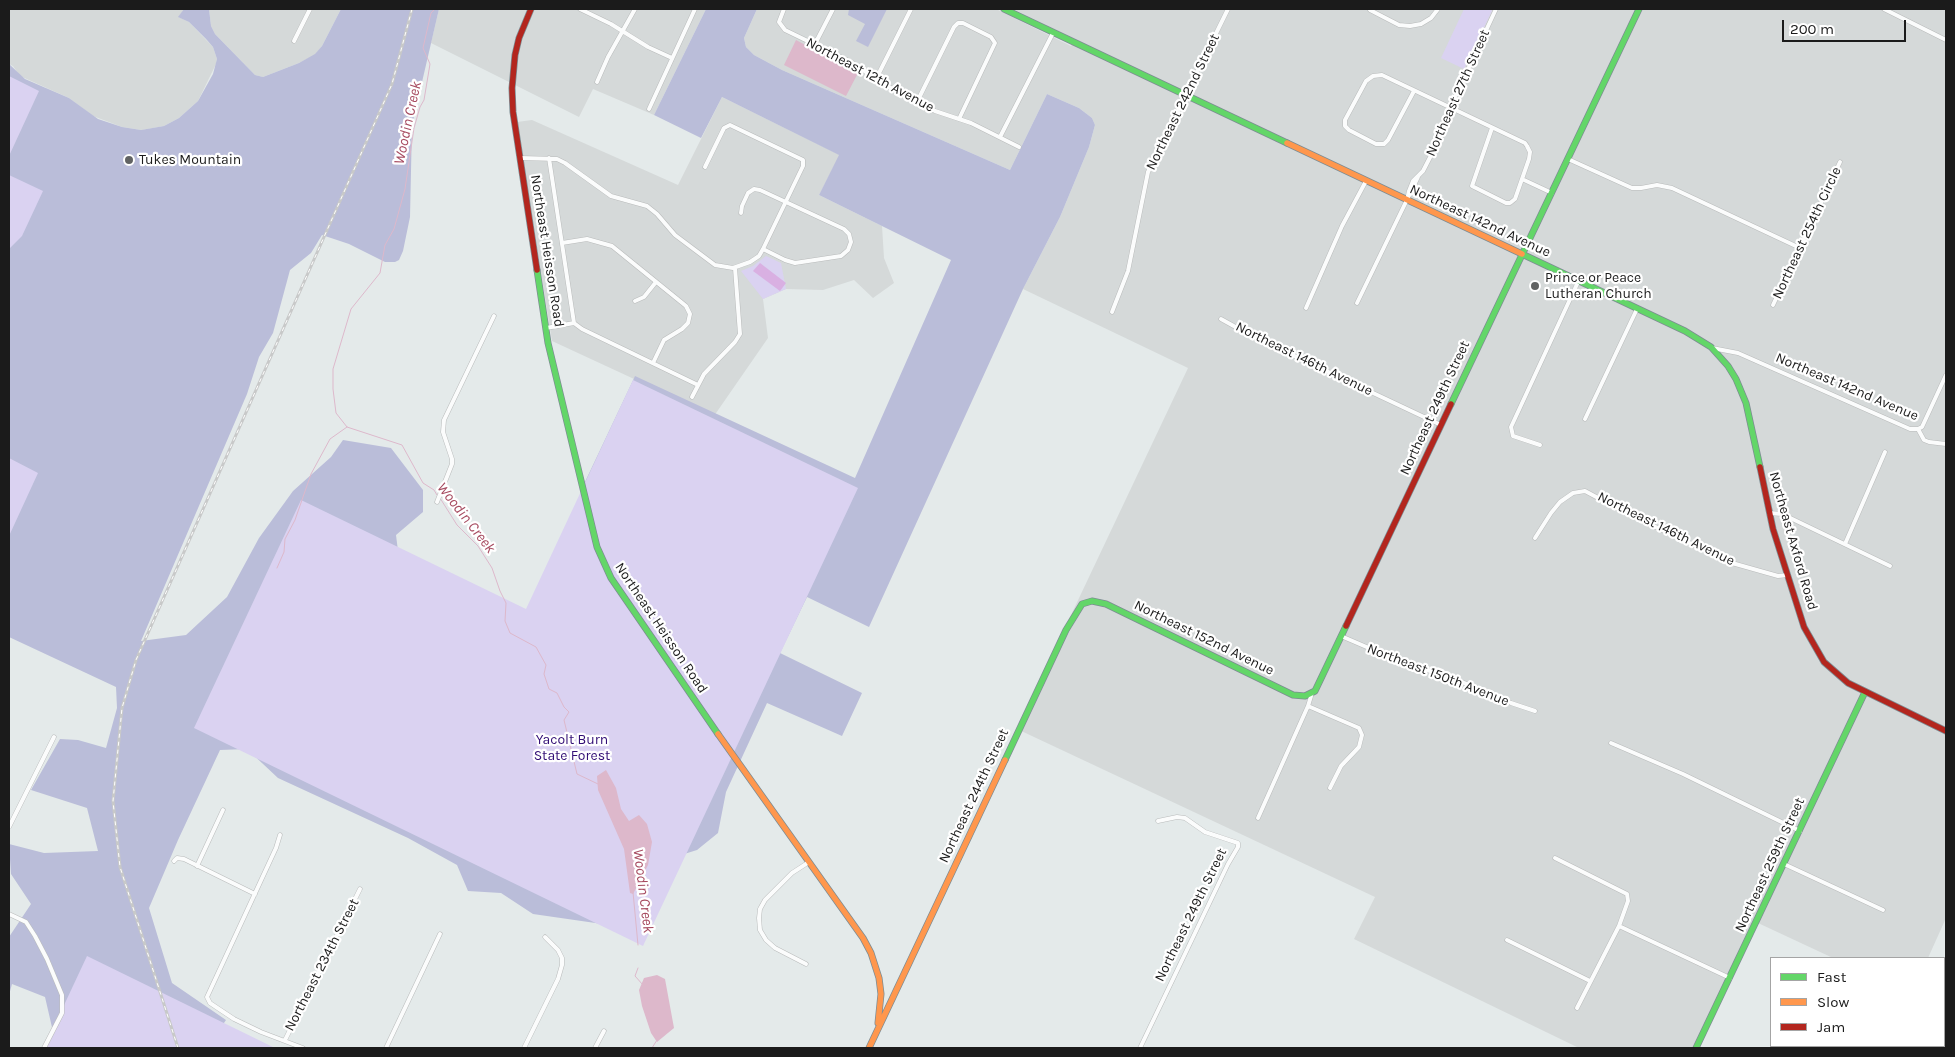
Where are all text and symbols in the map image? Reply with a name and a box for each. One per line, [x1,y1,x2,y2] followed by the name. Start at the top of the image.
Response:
[1785,10,1909,42] scale bar
[1790,20,1834,38] text: 200 m
[1422,27,1494,159] street label: Northeast 27th Street
[1143,31,1223,173] street label: Northeast 242nd Street
[803,34,937,116] street label: Northeast 12th Avenue
[390,80,426,166] water label: Woodin Creek
[139,152,241,168] place label: Tukes Mountain
[123,154,135,166] marker: Tukes Mountain
[1769,164,1845,302] street label: Northeast 254th Circle
[527,174,567,328] street label: Northeast Heisson Road
[1407,181,1553,261] street label: Northeast 142nd Avenue
[1545,270,1652,302] place label: Prince or Peace Lutheran Church
[1529,280,1541,292] marker: Prince or Peace Lutheran Church
[1233,318,1375,400] street label: Northeast 146th Avenue
[1396,338,1474,478] street label: Northeast 249th Street
[1773,349,1921,425] street label: Northeast 142nd Avenue
[1765,470,1821,612] street label: Northeast Axford Road
[433,479,499,557] water label: Woodin Creek
[1595,488,1737,570] street label: Northeast 146th Avenue
[611,559,711,697] street label: Northeast Heisson Road
[1131,597,1277,679] street label: Northeast 152nd Avenue
[1365,640,1511,710] street label: Northeast 150th Avenue
[936,726,1012,866] street label: Northeast 244th Street
[534,732,610,764] park label: Yacolt Burn State Forest
[1731,795,1809,935] street label: Northeast 259th Street
[1151,846,1231,984] street label: Northeast 249th Street
[629,848,657,934] water label: Woodin Creek
[281,896,363,1034] street label: Northeast 234th Street
[1770,957,1945,1047] legend
[1817,968,1846,986] text: Fast
[1817,993,1849,1011] text: Slow
[1817,1018,1845,1036] text: Jam

